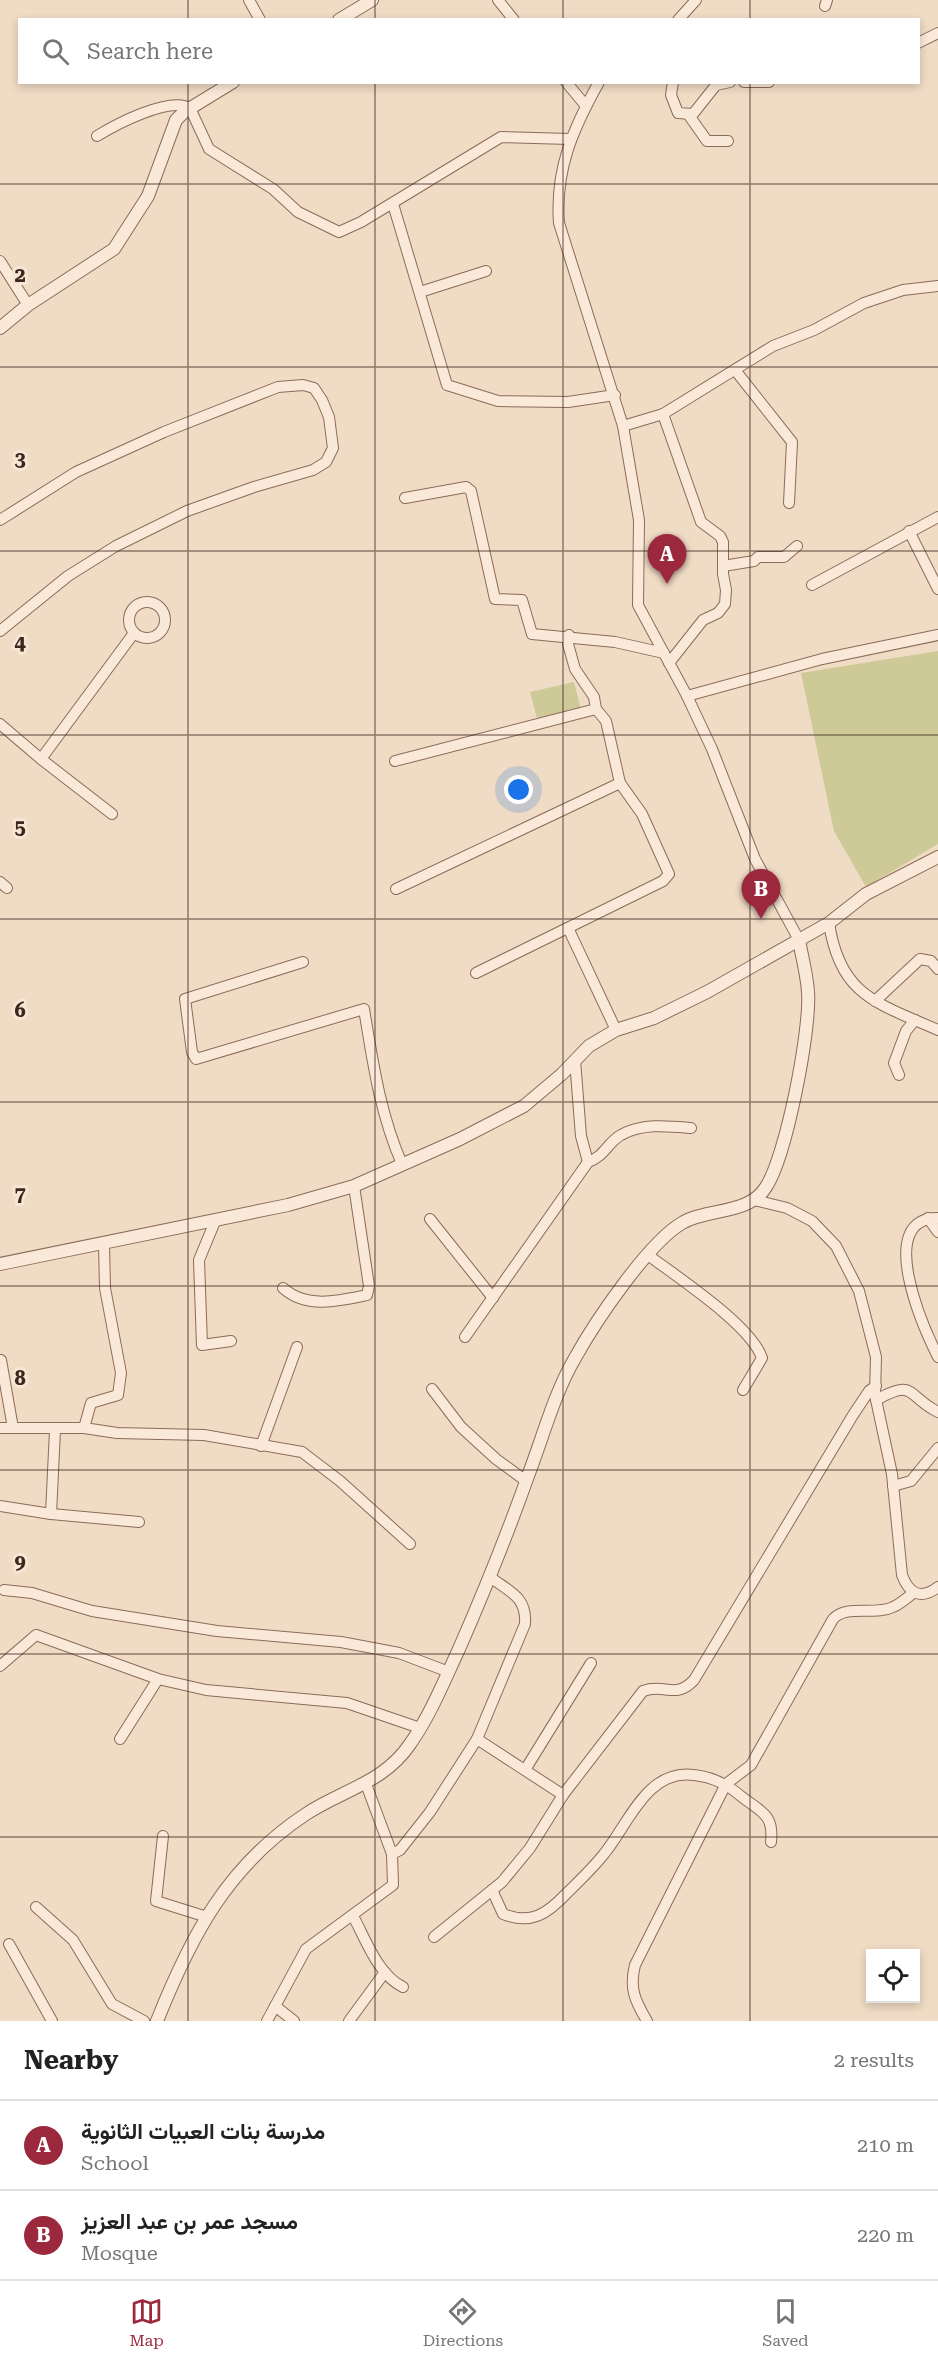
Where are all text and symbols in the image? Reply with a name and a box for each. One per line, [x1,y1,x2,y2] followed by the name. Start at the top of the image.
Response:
[18,18,920,84] search box
[39,35,72,68] icon: search
[87,39,213,64] text: Search here
[14,263,26,287] text: 2
[14,447,26,471] text: 3
[648,534,686,584] pin: A
[14,631,26,655] text: 4
[504,775,533,804] your location
[14,815,26,839] text: 5
[742,870,780,919] pin: B
[14,998,26,1022] text: 6
[14,1182,26,1206] text: 7
[14,1366,26,1390] text: 8
[14,1550,26,1574] text: 9
[866,1949,920,2003] map controls
[866,1949,920,2003] button: locate
[24,2045,118,2075] text: Nearby
[834,2048,914,2072] text: 2 results
[81,2119,325,2144] text: مدرسة بنات العبيات الثانوية
[36,2133,51,2157] text: A
[857,2133,914,2157] text: 210 m
[81,2151,149,2175] text: School
[81,2209,298,2234] text: مسجد عمر بن عبد العزيز
[36,2223,51,2247] text: B
[857,2223,914,2247] text: 220 m
[81,2241,158,2265] text: Mosque
[129,2295,164,2350] tab: Map
[423,2295,503,2350] tab: Directions
[762,2295,809,2350] tab: Saved

